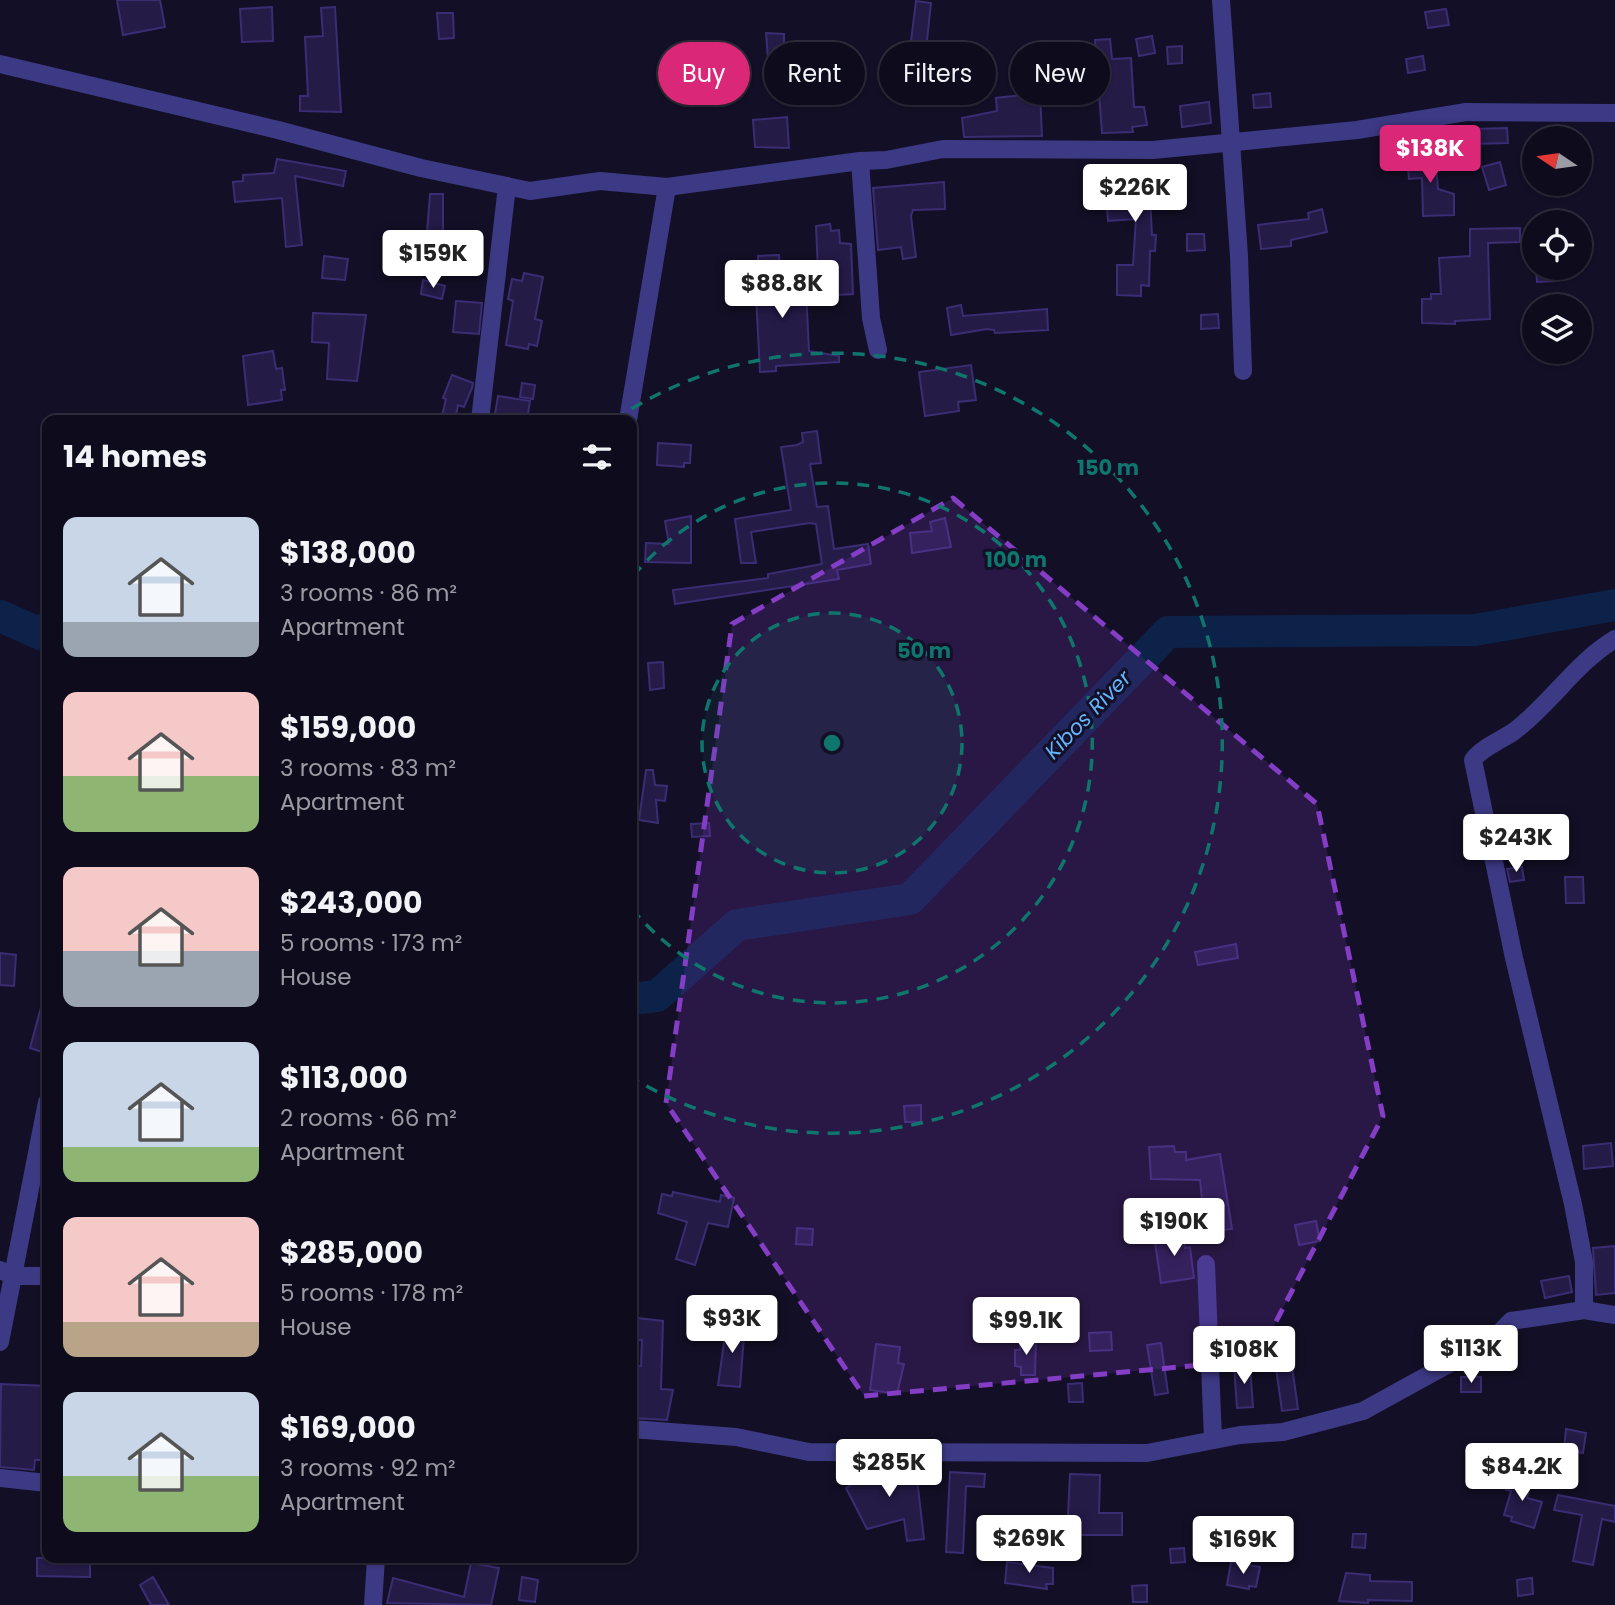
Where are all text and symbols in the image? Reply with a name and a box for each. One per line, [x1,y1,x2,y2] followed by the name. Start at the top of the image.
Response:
[658,42,750,105] chip: Buy
[764,42,865,105] chip: Rent
[879,42,996,105] chip: Filters
[1010,42,1110,105] chip: New
[1381,125,1479,185] pin: $138K
[1522,126,1592,196] north arrow
[1522,126,1592,364] map controls
[1396,132,1464,164] text: $138K
[1086,164,1184,224] pin: $226K
[1099,171,1171,203] text: $226K
[1522,210,1592,280] button: locate
[384,230,482,290] pin: $159K
[399,237,467,269] text: $159K
[725,260,839,320] pin: $88.8K
[741,267,823,299] text: $88.8K
[1522,294,1592,364] button: layers
[63,435,207,478] text: 14 homes
[578,438,616,476] icon: filters
[1077,453,1139,482] text: 150 m
[280,531,416,574] text: $138,000
[119,545,203,629] icon: home
[985,545,1047,574] text: 100 m
[280,577,457,609] text: 3 rooms · 86 m²
[280,611,405,643] text: Apartment
[897,636,951,665] text: 50 m
[1038,663,1138,765] water label: Kibos River
[280,706,416,749] text: $159,000
[119,720,203,804] icon: home
[820,731,844,755] centre of rings
[280,752,456,784] text: 3 rooms · 83 m²
[280,786,405,818] text: Apartment
[1467,814,1565,874] pin: $243K
[1479,821,1553,853] text: $243K
[280,881,423,924] text: $243,000
[119,895,203,979] icon: home
[280,927,462,959] text: 5 rooms · 173 m²
[280,961,352,993] text: House
[280,1056,408,1099] text: $113,000
[119,1070,203,1154] icon: home
[280,1102,457,1134] text: 2 rooms · 66 m²
[280,1136,405,1168] text: Apartment
[1125,1198,1223,1258] pin: $190K
[1140,1205,1208,1237] text: $190K
[280,1231,423,1274] text: $285,000
[119,1245,203,1329] icon: home
[280,1277,463,1309] text: 5 rooms · 178 m²
[691,1296,773,1355] pin: $93K
[969,1298,1083,1357] pin: $99.1K
[702,1302,762,1334] text: $93K
[989,1304,1063,1336] text: $99.1K
[280,1311,352,1343] text: House
[1195,1326,1293,1386] pin: $108K
[1422,1326,1520,1385] pin: $113K
[1440,1332,1502,1364] text: $113K
[1209,1333,1279,1365] text: $108K
[280,1406,416,1449] text: $169,000
[119,1420,203,1504] icon: home
[840,1440,938,1499] pin: $285K
[1465,1444,1579,1503] pin: $84.2K
[852,1446,926,1478] text: $285K
[1481,1450,1563,1482] text: $84.2K
[280,1452,456,1484] text: 3 rooms · 92 m²
[280,1486,405,1518] text: Apartment
[980,1516,1078,1575] pin: $269K
[1194,1516,1292,1576] pin: $169K
[992,1522,1066,1554] text: $269K
[1209,1523,1277,1555] text: $169K

